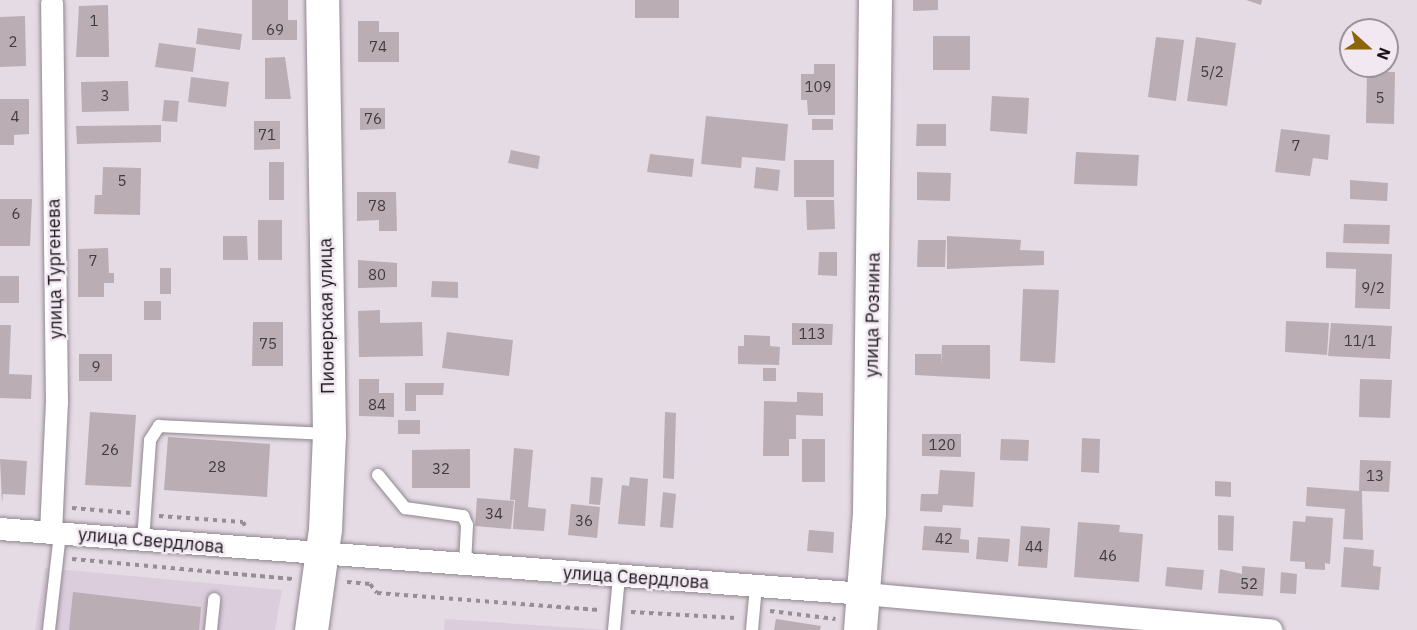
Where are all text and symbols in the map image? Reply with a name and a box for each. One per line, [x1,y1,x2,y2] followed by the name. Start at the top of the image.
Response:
[90,12,98,30] house number: 1
[1339,18,1399,78] north arrow
[266,21,284,39] house number: 69
[9,33,17,51] house number: 2
[369,38,387,56] house number: 74
[1373,45,1395,63] text: N
[1200,63,1224,81] house number: 5/2
[805,78,831,96] house number: 109
[101,87,109,105] house number: 3
[1376,89,1384,107] house number: 5
[11,108,19,126] house number: 4
[364,110,382,128] house number: 76
[258,126,276,144] house number: 71
[1292,137,1300,155] house number: 7
[118,172,126,190] house number: 5
[368,197,386,215] house number: 78
[43,199,67,339] street label: улица Тургенева
[12,205,20,223] house number: 6
[315,238,339,394] street label: Пионерская улица
[89,252,97,270] house number: 7
[861,252,885,378] street label: улица Рознина
[368,266,386,284] house number: 80
[1361,279,1385,297] house number: 9/2
[799,325,825,343] house number: 113
[1344,332,1376,350] house number: 11/1
[259,335,277,353] house number: 75
[92,358,100,376] house number: 9
[368,396,386,414] house number: 84
[929,436,955,454] house number: 120
[101,441,119,459] house number: 26
[208,458,226,476] house number: 28
[432,460,450,478] house number: 32
[1366,467,1384,485] house number: 13
[485,505,503,523] house number: 34
[575,512,593,530] house number: 36
[77,524,225,558] street label: улица Свердлова
[935,530,953,548] house number: 42
[1025,538,1043,556] house number: 44
[1099,547,1117,565] house number: 46
[562,562,710,594] street label: улица Свердлова
[1240,575,1258,593] house number: 52

